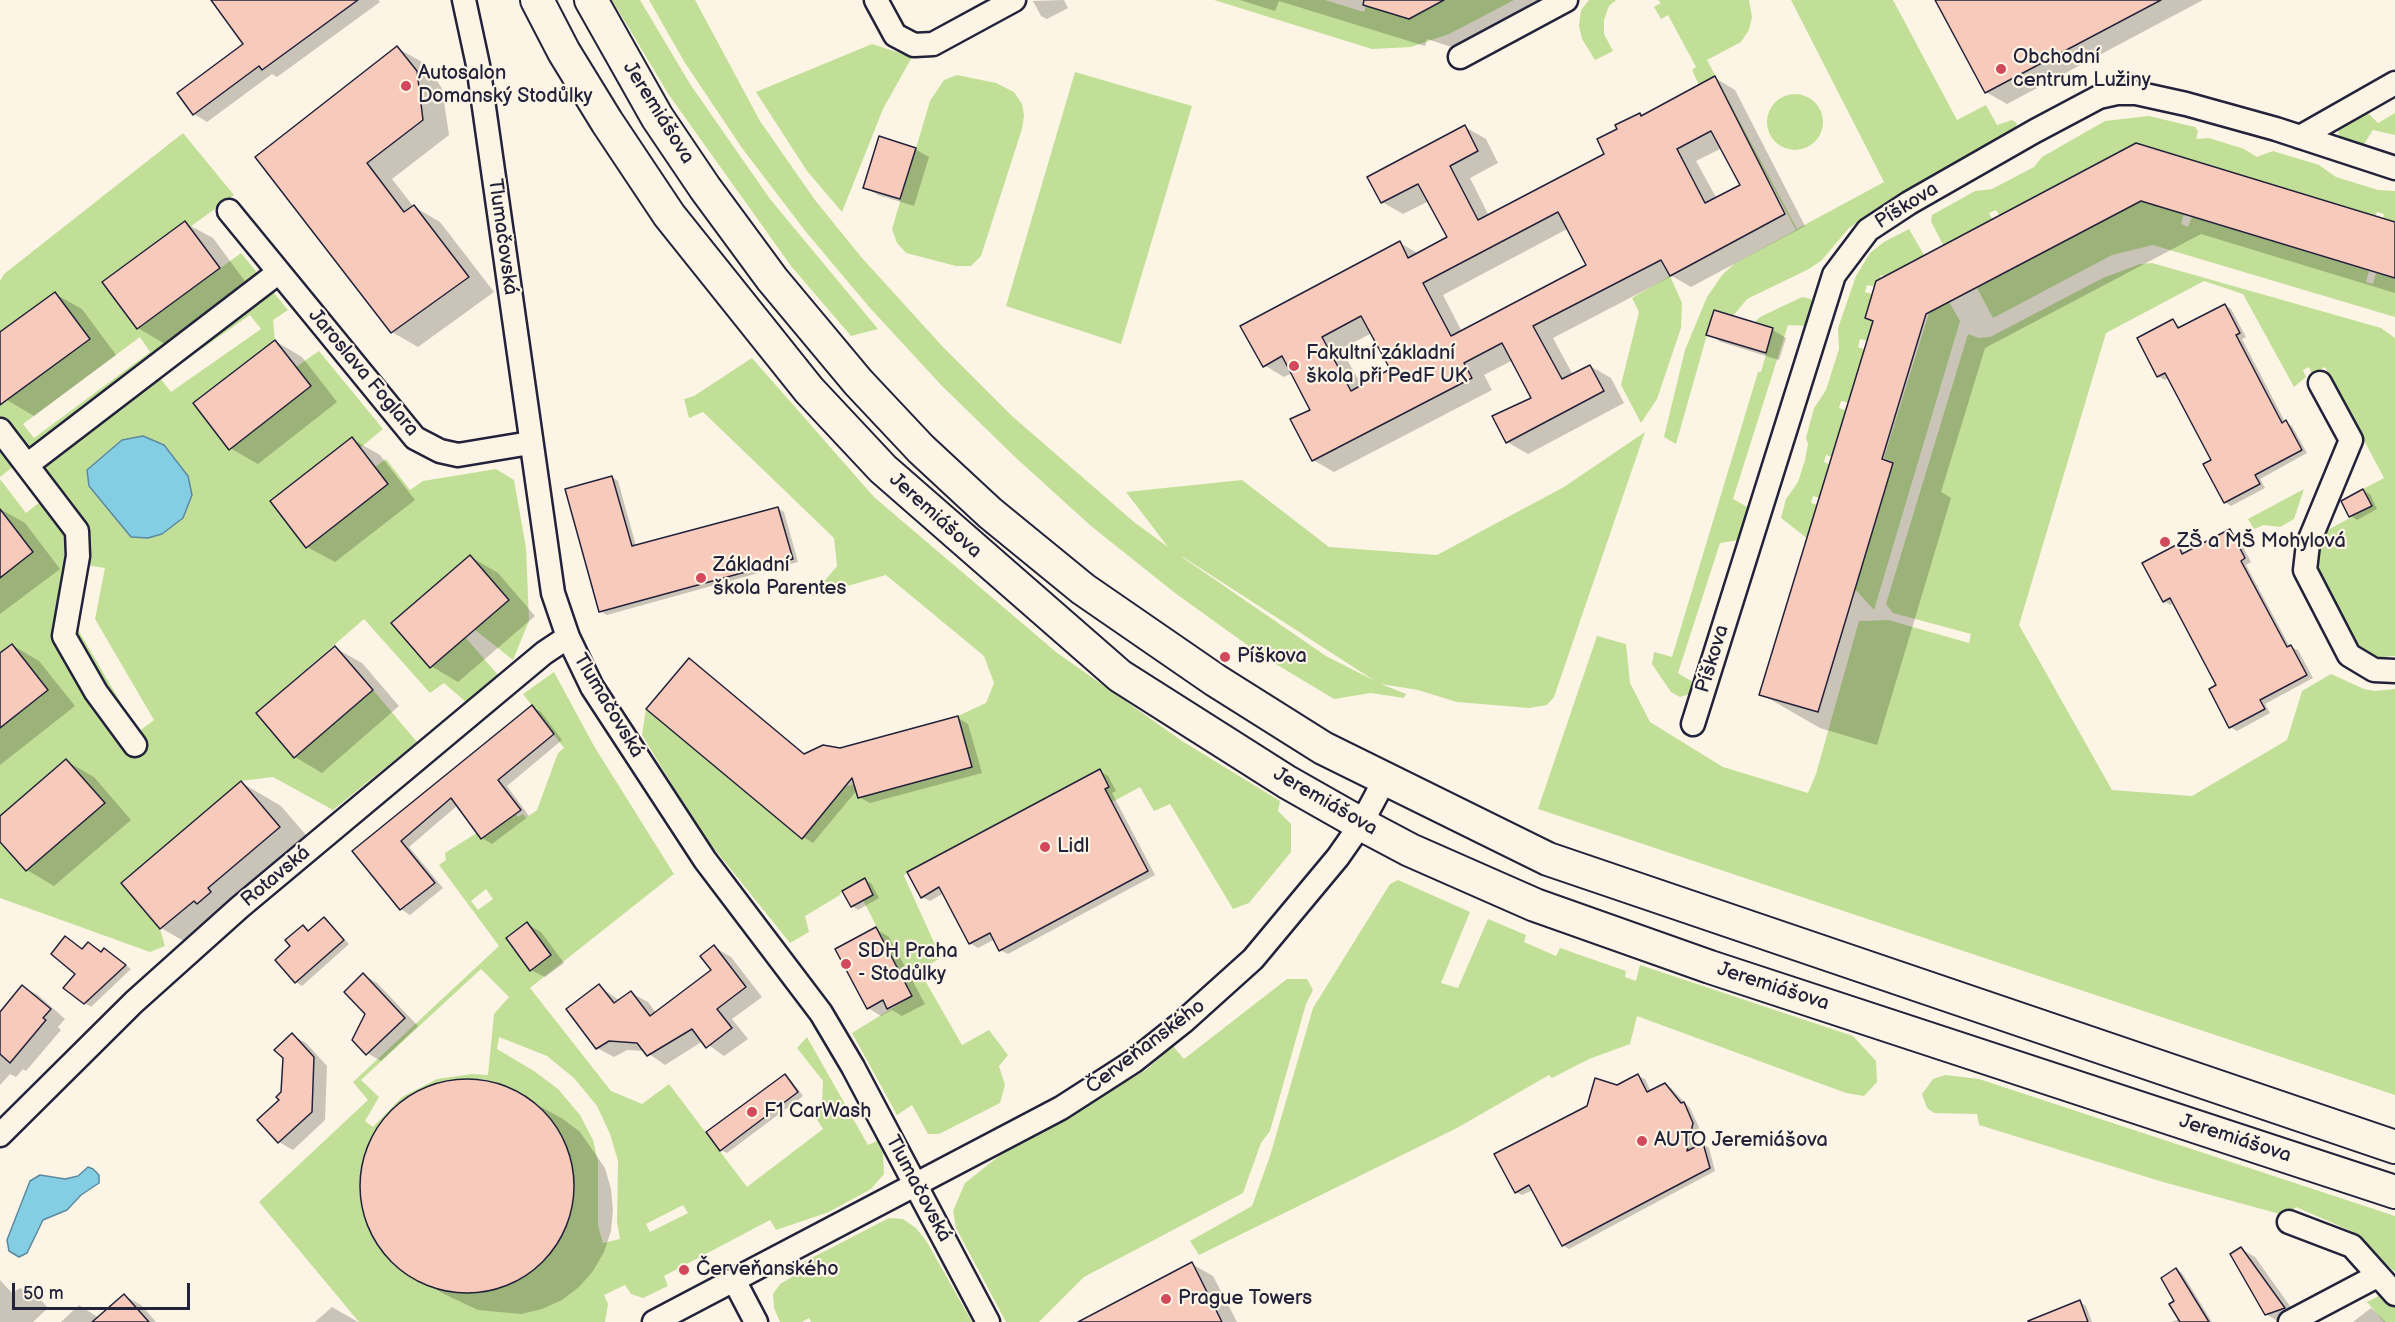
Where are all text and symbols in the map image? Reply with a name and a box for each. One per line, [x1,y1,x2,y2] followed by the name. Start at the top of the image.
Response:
[2013,46,2151,93] place label: Obchodní centrum Lužiny
[617,57,699,169] street label: Jeremiášova
[418,62,593,109] place label: Autosalon Domanský Stodůlky
[1994,62,2008,76] marker: Obchodní centrum Lužiny
[399,79,413,93] marker: Autosalon Domanský Stodůlky
[482,177,522,297] street label: Tlumačovská
[1871,177,1943,235] street label: Píškova
[303,304,423,442] street label: Jaroslava Foglara
[1306,342,1467,389] place label: Fakultní základní škola při PedF UK
[1287,359,1301,373] marker: Fakultní základní škola při PedF UK
[884,468,986,564] street label: Jeremiášova
[2177,530,2346,554] place label: ZŠ a MŠ Mohylová
[2158,535,2172,549] marker: ZŠ a MŠ Mohylová
[713,554,846,601] place label: Základní škola Parentes
[694,571,708,585] marker: Základní škola Parentes
[1691,622,1735,696] street label: Píškova
[1237,645,1307,669] place label: Píškova
[568,650,648,762] street label: Tlumačovská
[1218,650,1232,664] marker: Píškova
[1269,763,1381,841] street label: Jeremiášova
[1057,835,1089,859] place label: Lidl
[1038,840,1052,854] marker: Lidl
[237,841,315,913] street label: Rotavská
[858,940,958,987] place label: SDH Praha - Stodůlky
[839,957,853,971] marker: SDH Praha - Stodůlky
[1714,958,1832,1016] street label: Jeremiášova
[1082,994,1210,1100] street label: Červeňanského
[764,1100,871,1124] place label: F1 CarWash
[745,1105,759,1119] marker: F1 CarWash
[2176,1110,2294,1168] street label: Jeremiášova
[1654,1129,1828,1153] place label: AUTO Jeremiášova
[880,1132,956,1246] street label: Tlumačovská
[1635,1134,1649,1148] marker: AUTO Jeremiášova
[696,1258,839,1282] place label: Červeňanského
[677,1263,691,1277] marker: Červeňanského
[15,1271,194,1309] scale bar
[23,1283,64,1304] text: 50 m
[1178,1287,1312,1311] place label: Prague Towers
[1159,1292,1173,1306] marker: Prague Towers

